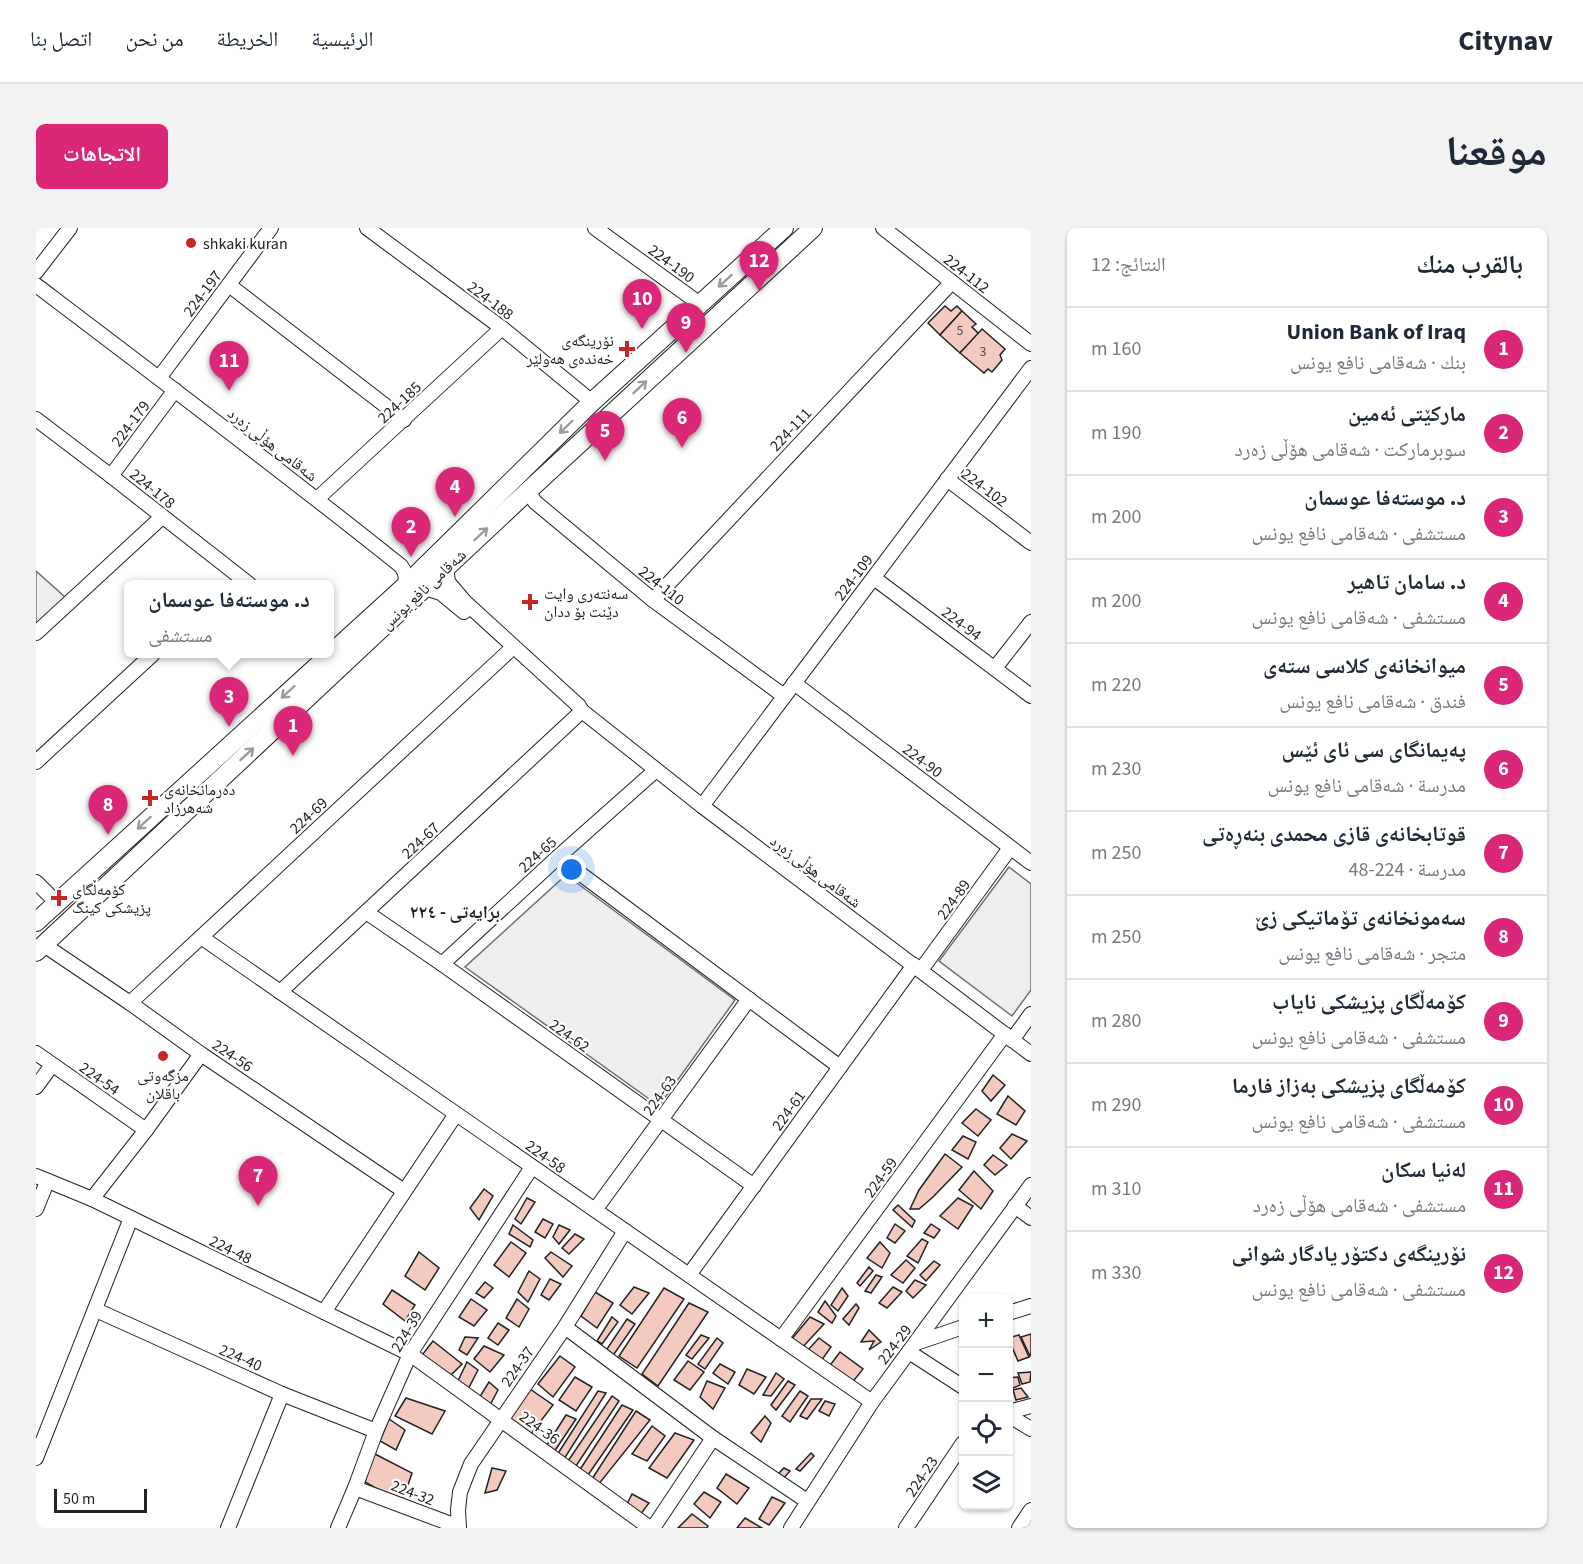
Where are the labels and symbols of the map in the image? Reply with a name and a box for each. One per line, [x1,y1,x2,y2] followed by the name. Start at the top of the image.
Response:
[203,233,288,255] place label: shkaki kuran
[184,236,198,250] marker: shkaki kuran
[644,239,699,288] street label: 224-190
[740,242,778,291] pin: 12
[939,249,994,299] street label: 224-112
[178,266,227,321] street label: 224-197
[718,274,733,288] one-way arrow
[463,276,518,325] street label: 224-188
[622,279,662,329] pin: 10
[666,304,706,353] pin: 9
[957,321,964,341] house number: 5
[526,330,614,370] place label: نۆرینگەی خەندەی هەولێر
[618,340,636,358] marker: نۆرینگەی خەندەی هەولێر
[210,342,248,391] pin: 11
[980,342,987,362] house number: 3
[373,377,426,429] street label: 224-185
[632,380,647,394] one-way arrow
[106,396,155,451] street label: 224-179
[662,398,702,448] pin: 6
[223,403,322,487] street label: شەقامی هۆڵی زەرد
[765,403,817,456] street label: 224-111
[586,412,624,461] pin: 5
[559,420,574,435] one-way arrow
[957,463,1012,512] street label: 224-102
[125,464,180,514] street label: 224-178
[436,468,474,517] pin: 4
[392,508,430,557] pin: 2
[474,527,489,541] one-way arrow
[376,544,471,635] street label: شەقامی نافع یونس
[829,550,878,605] street label: 224-109
[634,561,689,611] street label: 224-110
[544,583,628,623] place label: سەنتەری وایت دێنت بۆ ددان
[521,593,539,611] marker: سەنتەری وایت دێنت بۆ ددان
[937,602,986,646] street label: 224-94
[210,678,248,727] pin: 3
[281,685,296,699] one-way arrow
[274,706,312,756] pin: 1
[898,739,947,783] street label: 224-90
[240,747,255,761] one-way arrow
[164,779,235,819] place label: دەرمانخانەی شەهرزاد
[88,786,128,835] pin: 8
[141,789,159,807] marker: دەرمانخانەی شەهرزاد
[285,792,333,839] street label: 224-69
[137,816,152,830] one-way arrow
[397,817,445,864] street label: 224-67
[765,830,865,913] street label: شەقامی هۆڵی زەرد
[514,832,562,878] street label: 224-65
[557,855,586,884] your location
[932,875,976,924] street label: 224-89
[72,879,151,919] place label: کۆمەڵگای پزیشکی کینگ
[50,889,68,907] marker: کۆمەڵگای پزیشکی کینگ
[410,900,500,925] district label: برایەتی - ٢٢٤
[545,1014,594,1058] street label: 224-62
[208,1034,257,1077] street label: 224-56
[156,1049,170,1063] marker: مزگه‌وتی باقلان
[75,1057,124,1101] street label: 224-54
[137,1065,189,1105] place label: مزگه‌وتی باقلان
[638,1071,682,1120] street label: 224-63
[767,1086,811,1135] street label: 224-61
[521,1135,570,1179] street label: 224-58
[859,1153,903,1202] street label: 224-59
[238,1156,278,1206] pin: 7
[206,1230,256,1270] street label: 224-48
[386,1307,428,1356] street label: 224-39
[873,1320,917,1369] street label: 224-29
[216,1339,266,1377] street label: 224-40
[496,1342,540,1391] street label: 224-37
[515,1406,564,1450] street label: 224-36
[900,1452,943,1501] street label: 224-23
[388,1475,438,1511] street label: 224-32
[54,1486,147,1514] scale bar

